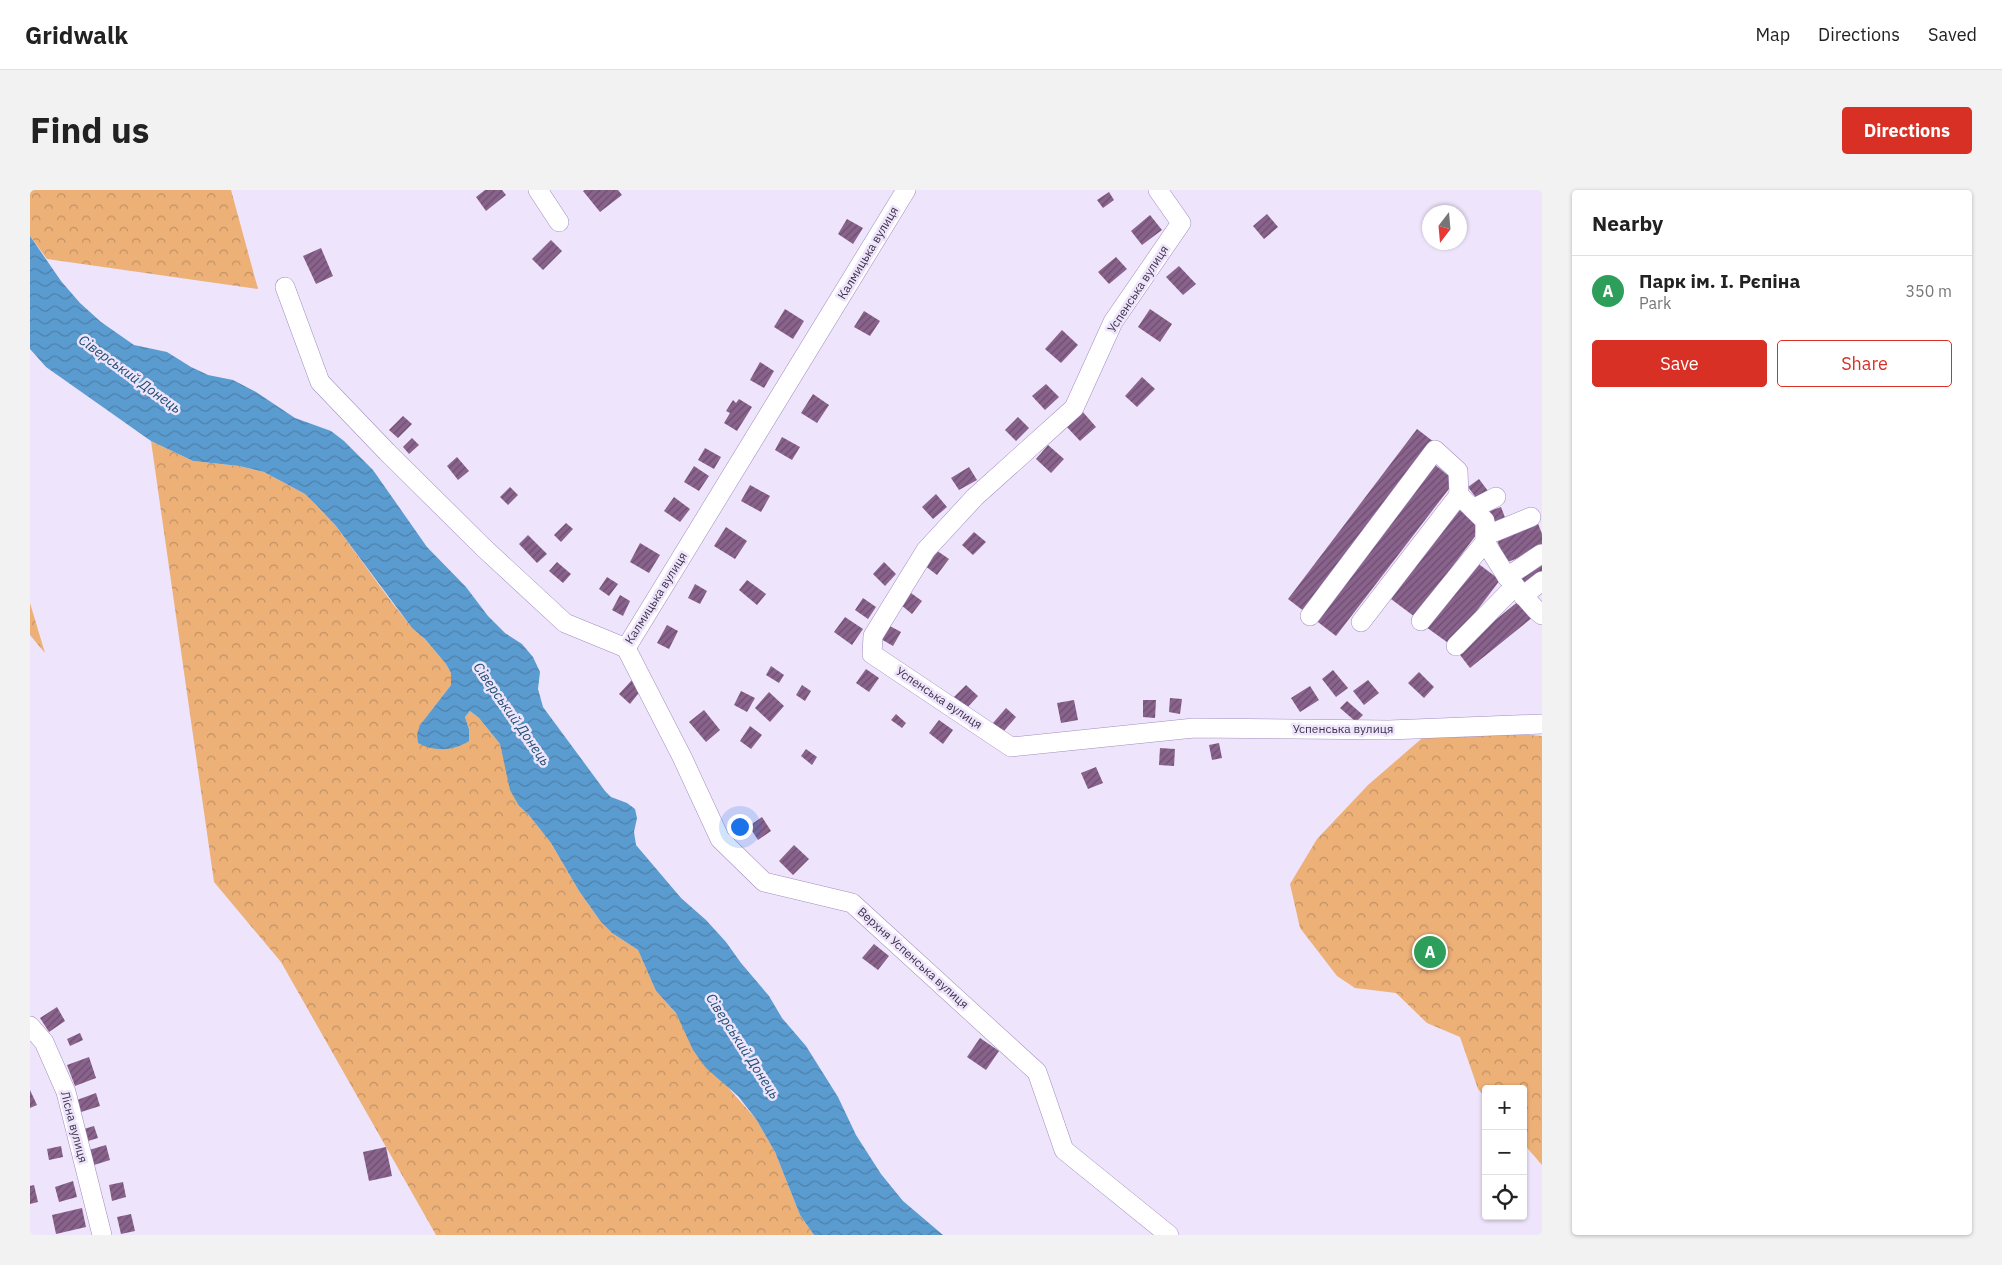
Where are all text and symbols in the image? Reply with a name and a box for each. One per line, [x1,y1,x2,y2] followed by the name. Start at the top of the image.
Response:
[25,19,128,51] text: Gridwalk
[1755,23,1790,46] text: Map
[1818,23,1900,46] text: Directions
[1928,23,1977,46] text: Saved
[30,107,149,153] text: Find us
[1842,107,1972,154] button: Directions
[834,204,901,302] street label: Калмицька вулиця
[1422,205,1467,250] north arrow
[1592,209,1663,237] text: Nearby
[1104,242,1171,335] street label: Успенська вулиця
[1639,269,1800,293] text: Парк ім. І. Рєпіна
[1603,281,1613,301] text: A
[1905,281,1952,301] text: 350 m
[1639,293,1671,313] text: Park
[75,331,185,417] water label: Сіверський Донець
[1592,340,1767,387] button: Save
[1777,340,1952,387] button: Share
[621,549,690,646] street label: Калмицька вулиця
[470,659,554,769] water label: Сіверський Донець
[893,663,985,732] street label: Успенська вулиця
[1293,721,1393,736] street label: Успенська вулиця
[727,814,753,840] your location
[855,904,972,1011] street label: Верхня Успенська вулиця
[1414,933,1446,971] pin: A
[702,990,784,1102] water label: Сіверський Донець
[1482,1085,1527,1220] map controls
[1482,1085,1527,1130] button: +
[58,1089,91,1164] street label: Лісна вулиця
[1482,1130,1527,1175] button: −
[1482,1175,1527,1220] button: locate

